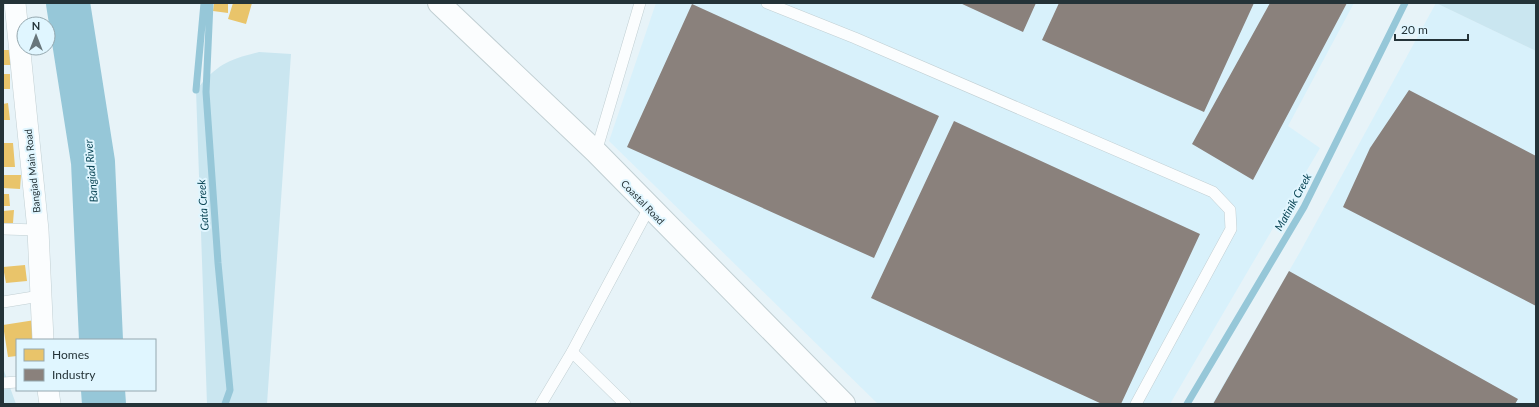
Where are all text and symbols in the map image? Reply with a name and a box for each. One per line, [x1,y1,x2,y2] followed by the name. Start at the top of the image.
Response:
[16,16,56,56] north arrow
[1395,16,1468,42] scale bar
[32,19,40,32] text: N
[1401,22,1428,37] text: 20 m
[22,128,42,214] street label: Bangiad Main Road
[81,139,100,203] water label: Bangiad River
[1271,170,1314,233] water label: Matinik Creek
[619,177,667,227] street label: Coastal Road
[194,178,211,231] water label: Gata Creek
[16,339,156,391] legend
[52,347,89,362] text: Homes
[52,367,96,382] text: Industry

